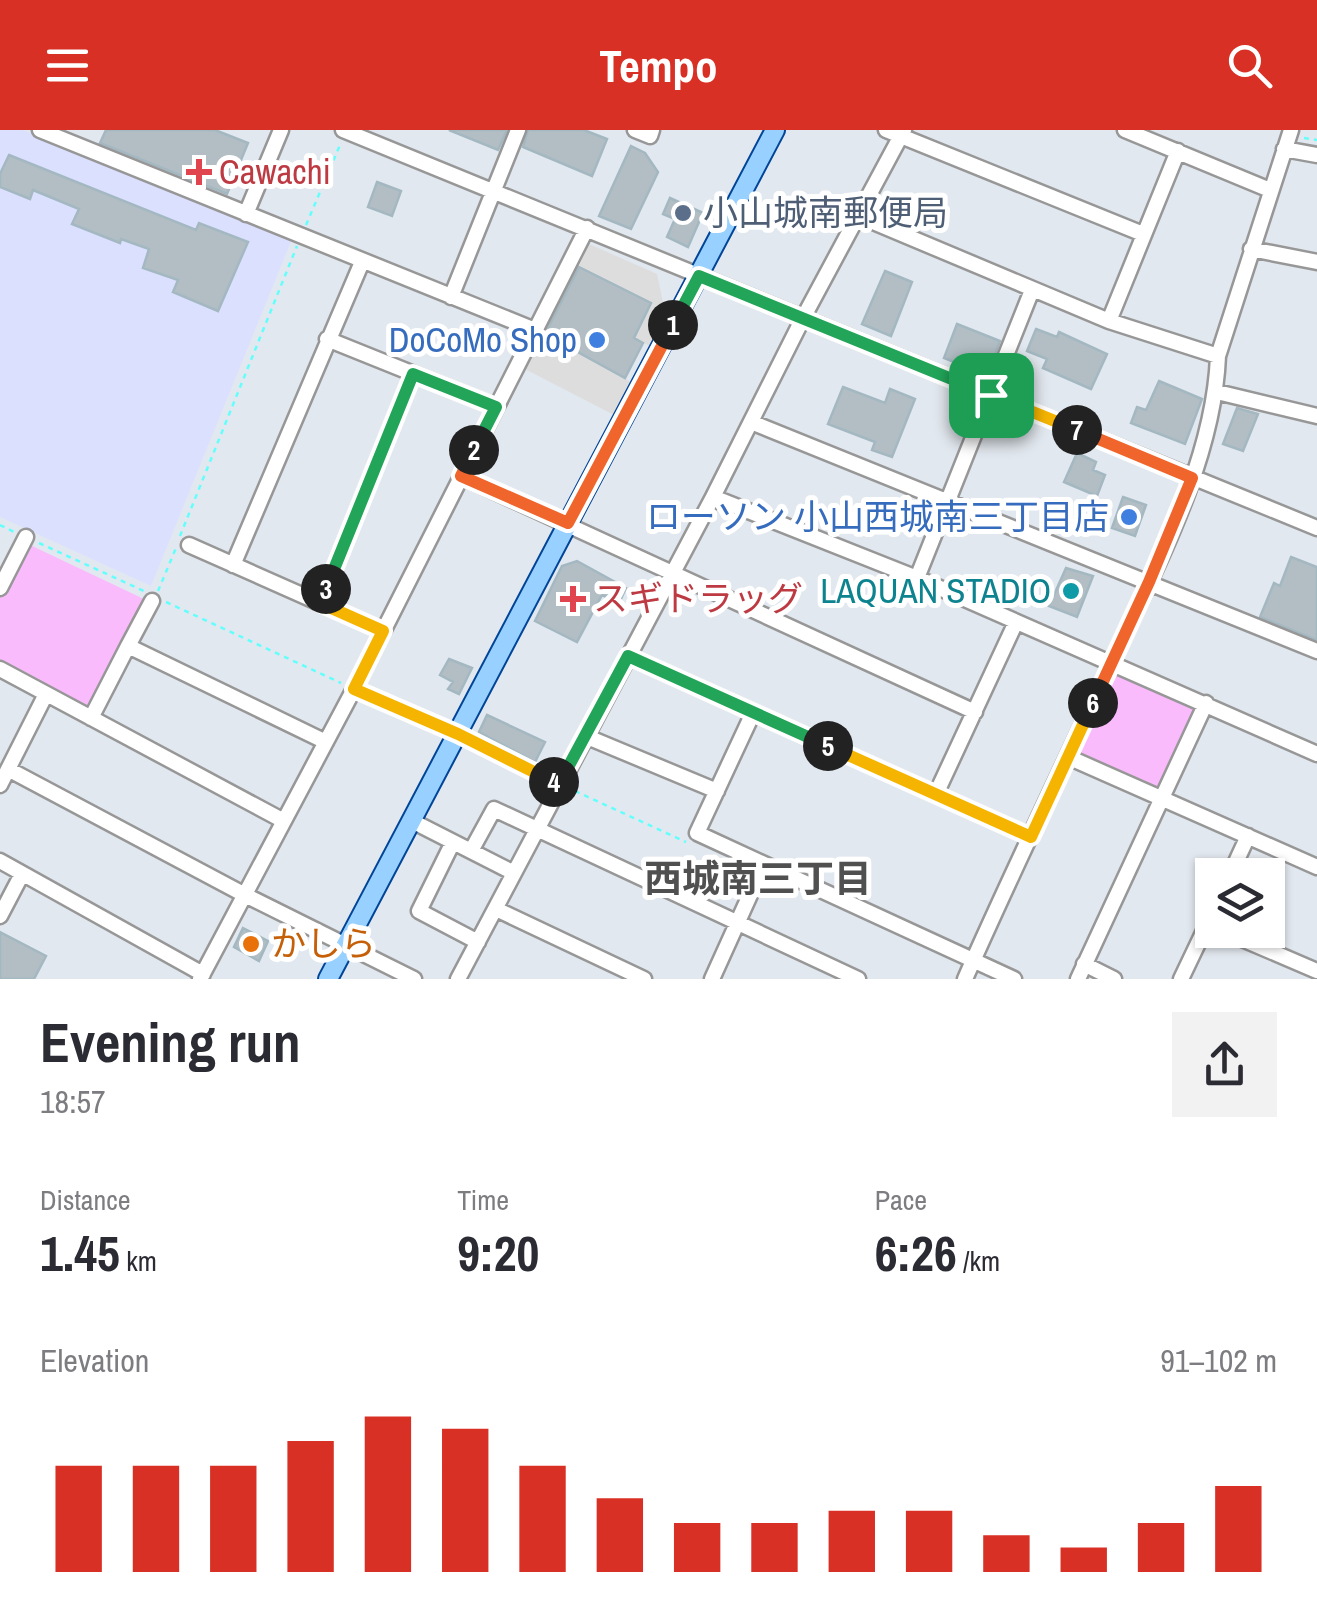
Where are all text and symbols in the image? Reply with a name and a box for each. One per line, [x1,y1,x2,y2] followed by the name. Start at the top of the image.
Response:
[599,35,718,96] text: Tempo
[40,38,95,93] icon: menu
[1222,38,1277,93] icon: search
[219,148,331,195] place label: Cawachi
[188,161,210,183] marker: Cawachi
[703,189,948,236] place label: 小山城南郵便局
[672,202,694,224] marker: 小山城南郵便局
[648,300,698,350] pin: 1
[667,306,679,344] text: 1
[389,316,577,363] place label: DoCoMo Shop
[586,329,608,351] marker: DoCoMo Shop
[949,353,1034,438] pin
[964,368,1019,423] icon: arrive
[1052,405,1102,455] pin: 7
[1071,411,1083,449] text: 7
[449,425,499,475] pin: 2
[468,431,480,469] text: 2
[646,493,1109,540] place label: ローソン 小山西城南三丁目店
[1118,506,1140,528] marker: ローソン 小山西城南三丁目店
[301,564,351,614] pin: 3
[820,567,1051,614] place label: LAQUAN STADIO
[320,570,332,608] text: 3
[593,575,803,622] place label: スギドラッグ
[1060,580,1082,602] marker: LAQUAN STADIO
[562,588,584,610] marker: スギドラッグ
[1068,678,1118,728] pin: 6
[1087,684,1099,722] text: 6
[803,721,853,771] pin: 5
[822,727,834,765] text: 5
[529,757,579,807] pin: 4
[548,763,560,801] text: 4
[644,853,872,904] district label: 西城南三丁目
[1195,858,1285,948] map controls
[1195,858,1285,948] button: layers
[271,920,376,967] place label: かしら
[240,933,262,955] marker: かしら
[40,1005,301,1079] text: Evening run
[1172,1012,1277,1117] button: share
[40,1080,106,1123] text: 18:57
[40,1181,131,1219] text: Distance
[457,1181,509,1219] text: Time
[875,1181,927,1219] text: Pace
[40,1219,120,1287] text: 1.45
[457,1219,539,1287] text: 9:20
[875,1219,957,1287] text: 6:26
[120,1242,157,1280] text: km
[957,1242,1000,1280] text: /km
[40,1339,149,1382] text: Elevation
[1160,1339,1277,1382] text: 91–102 m

